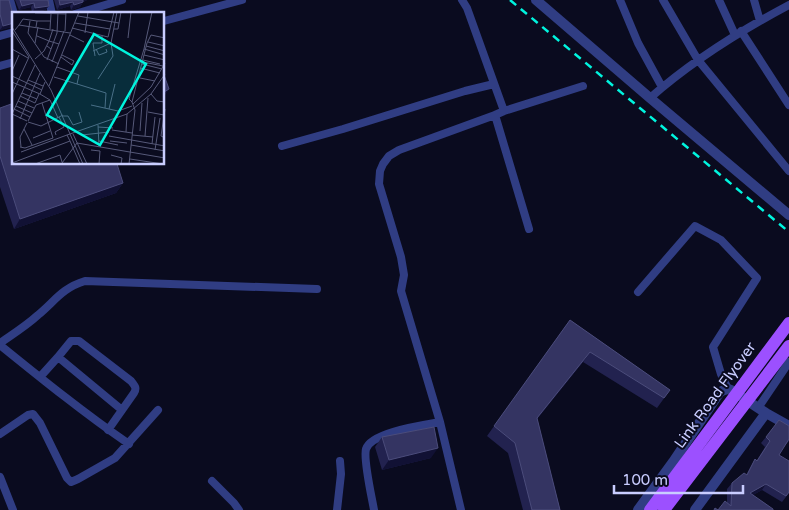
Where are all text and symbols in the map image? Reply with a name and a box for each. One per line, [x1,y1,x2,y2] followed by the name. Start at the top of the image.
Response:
[12,12,165,165] inset map
[670,338,760,452] street label: Link Road Flyover
[614,462,743,494] scale bar
[622,471,668,489] text: 100 m

